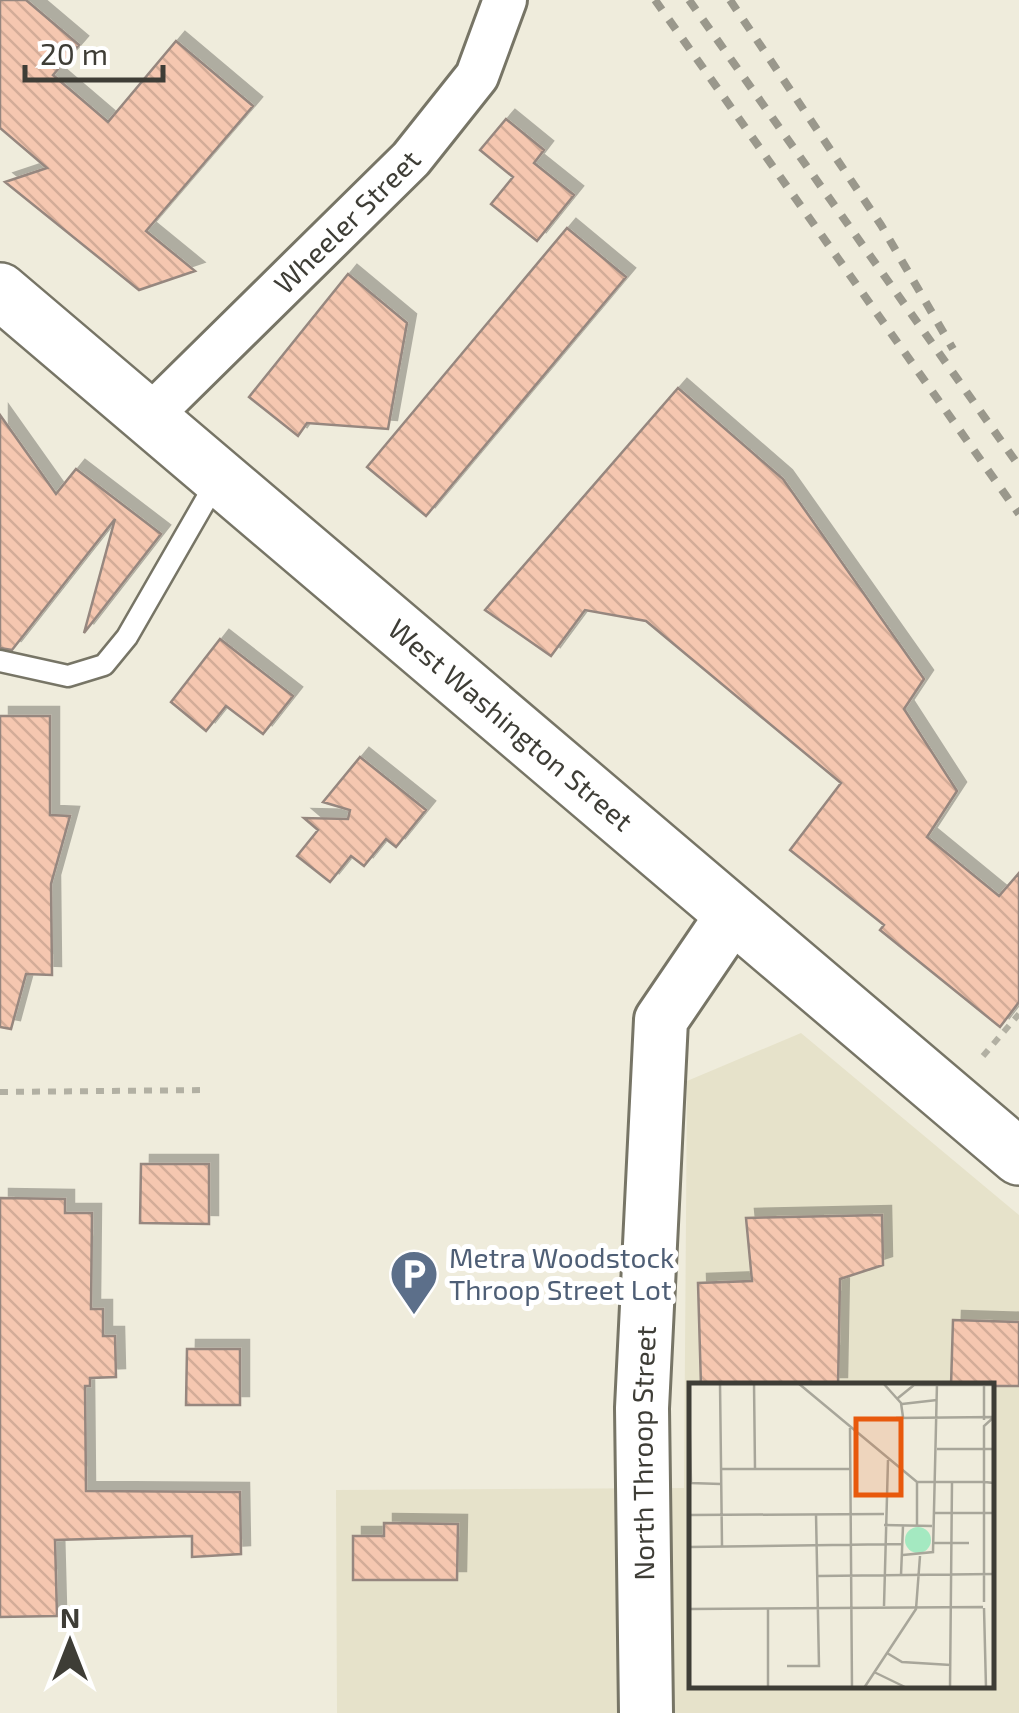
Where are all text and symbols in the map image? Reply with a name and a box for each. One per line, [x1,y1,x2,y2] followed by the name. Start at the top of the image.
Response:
[25,20,162,82] scale bar
[40,35,108,71] text: 20 m
[266,143,427,300] street label: Wheeler Street
[382,611,640,837] street label: West Washington Street
[449,1240,674,1306] place label: Metra Woodstock Throop Street Lot
[388,1248,440,1316] parking icon: Metra Woodstock Throop Street Lot
[624,1325,662,1581] street label: North Throop Street
[689,1383,994,1688] inset map
[20,1593,120,1693] north arrow
[60,1600,80,1634] text: N

